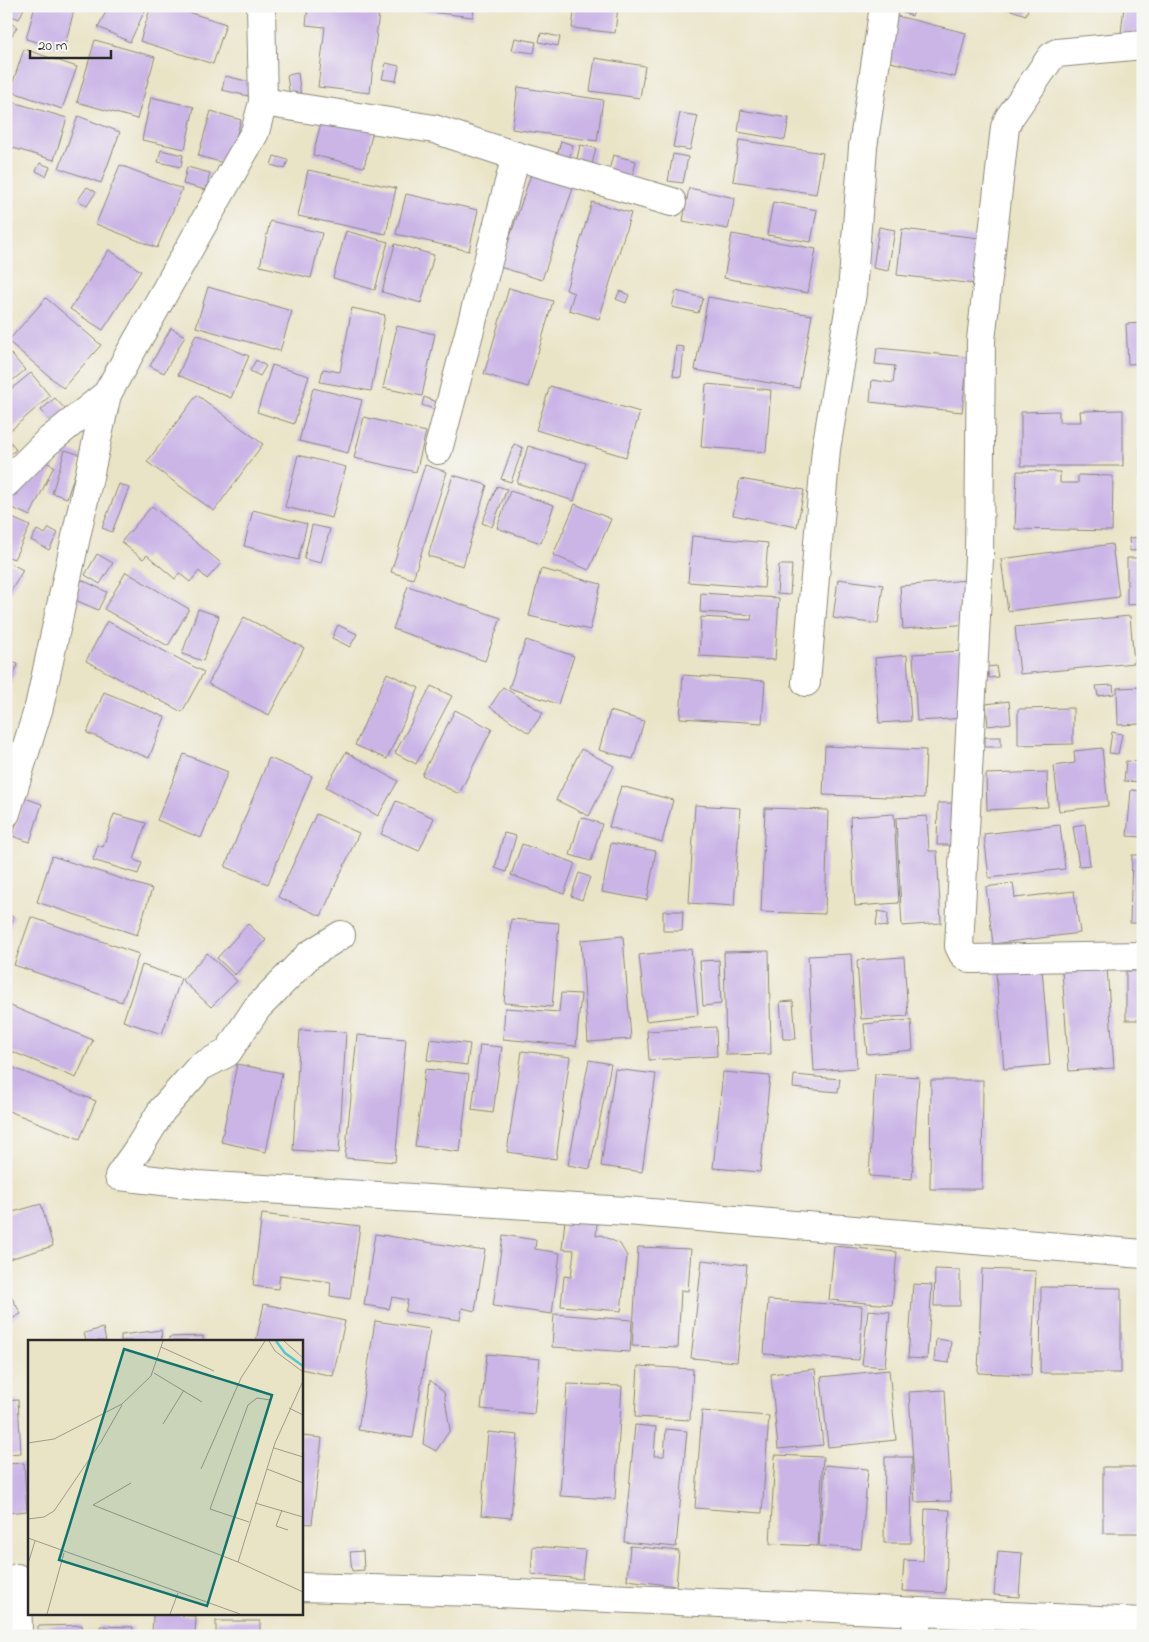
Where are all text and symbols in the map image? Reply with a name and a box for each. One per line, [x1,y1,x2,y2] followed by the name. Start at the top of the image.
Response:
[30,28,111,60] scale bar
[38,35,68,57] text: 20 m
[28,1340,302,1614] inset map

